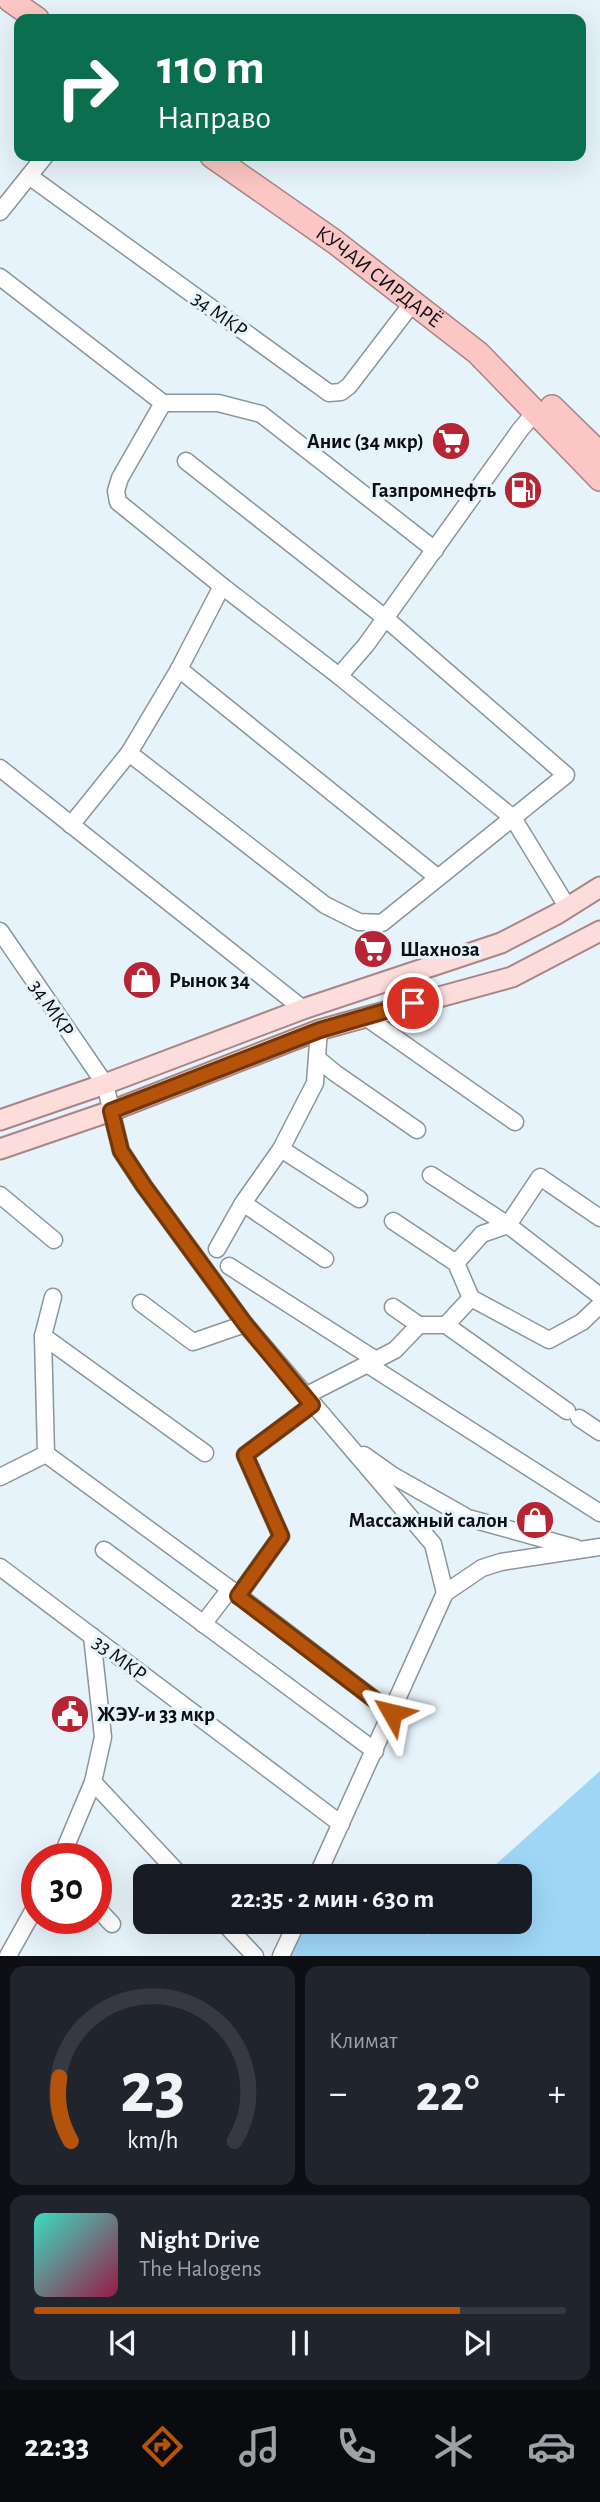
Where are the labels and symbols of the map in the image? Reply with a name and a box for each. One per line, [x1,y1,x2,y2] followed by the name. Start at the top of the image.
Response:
[312,222,446,332] street label: КУЧАИ СИРДАРЁ
[188,287,251,341] street label: 34 МКР
[430,420,472,462] supermarket icon: Анис (34 мкр)
[307,431,424,452] place label: Анис (34 мкр)
[502,469,544,511] fuel station icon: Газпромнефть
[371,480,496,501] place label: Газпромнефть
[352,928,394,970] supermarket icon: Шахноза
[400,939,480,960] place label: Шахноза
[121,959,163,1001] shop icon: Рынок 34
[169,970,250,991] place label: Рынок 34
[383,973,443,1033] pin
[25,976,78,1040] street label: 34 МКР
[514,1499,556,1541] shop icon: Массажный салон
[348,1510,508,1531] place label: Массажный салон
[89,1632,151,1685] street label: 33 МКР
[355,1676,429,1750] position arrow
[49,1693,91,1735] public building icon: ЖЭУ-и 33 мкр
[97,1704,215,1725] place label: ЖЭУ-и 33 мкр
[21,1843,112,1934] speed limit sign: 30

